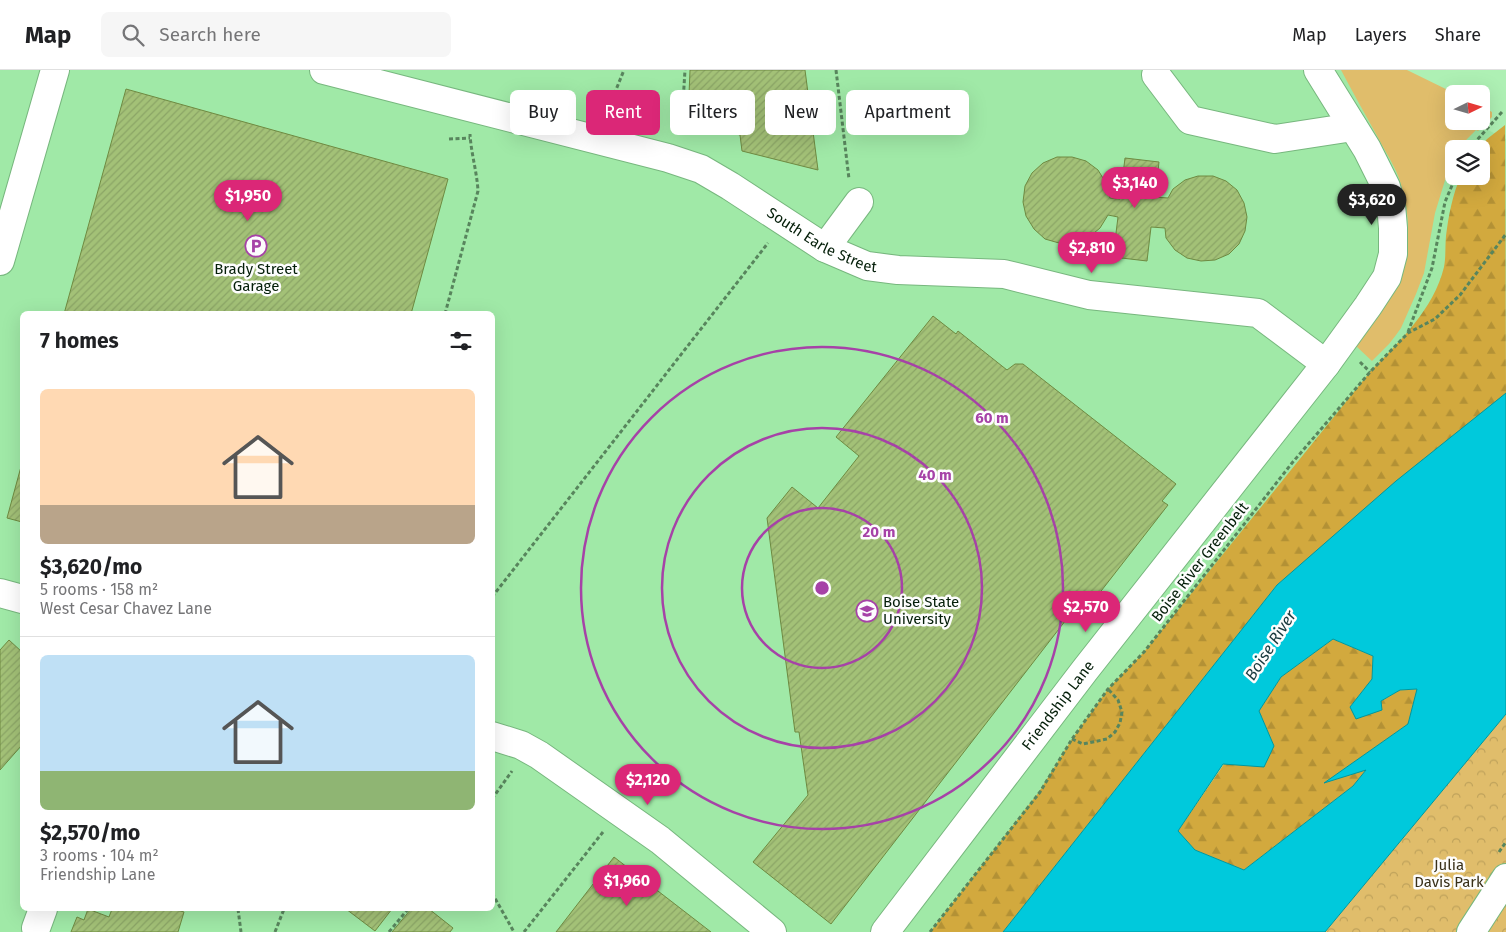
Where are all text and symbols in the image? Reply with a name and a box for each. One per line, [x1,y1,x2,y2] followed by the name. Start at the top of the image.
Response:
[101,12,451,57] search box
[25,21,71,49] text: Map
[119,21,147,49] icon: search
[159,23,261,46] text: Search here
[1292,24,1327,46] text: Map
[1355,24,1407,46] text: Layers
[1435,24,1481,46] text: Share
[1445,85,1490,130] north arrow
[1445,85,1490,185] map controls
[510,90,576,135] chip: Buy
[586,90,660,135] chip: Rent
[670,90,755,135] chip: Filters
[765,90,836,135] chip: New
[846,90,969,135] chip: Apartment
[1445,140,1490,185] button: layers
[1094,166,1176,209] pin: $3,140
[1112,173,1158,192] text: $3,140
[207,180,289,222] pin: $1,950
[1331,184,1413,226] pin: $3,620
[225,186,271,205] text: $1,950
[1348,190,1396,209] text: $3,620
[764,204,879,276] street label: South Earle Street
[1051,232,1133,274] pin: $2,810
[244,234,268,258] parking icon: Brady Street Garage
[1069,238,1115,257] text: $2,810
[214,260,298,295] place label: Brady Street Garage
[447,327,475,355] icon: filters
[40,328,119,354] text: 7 homes
[975,409,1009,427] text: 60 m
[213,422,303,512] icon: home
[918,466,952,484] text: 40 m
[1148,498,1253,625] street label: Boise River Greenbelt
[863,523,895,541] text: 20 m
[40,554,142,580] text: $3,620/mo
[813,579,831,597] centre of rings
[40,580,158,599] text: 5 rooms · 158 m²
[1045,590,1127,633] pin: $2,570
[883,593,959,628] place label: Boise State University
[1063,597,1109,616] text: $2,570
[40,599,212,618] text: West Cesar Chavez Lane
[855,599,879,623] school or university icon: Boise State University
[1241,606,1300,684] water label: Boise River
[1018,657,1098,754] street label: Friendship Lane
[213,687,303,777] icon: home
[607,764,689,806] pin: $2,120
[626,770,670,789] text: $2,120
[40,820,140,846] text: $2,570/mo
[40,846,159,865] text: 3 rooms · 104 m²
[1414,856,1484,891] park label: Julia Davis Park
[586,864,668,907] pin: $1,960
[40,865,155,884] text: Friendship Lane
[604,871,650,890] text: $1,960

